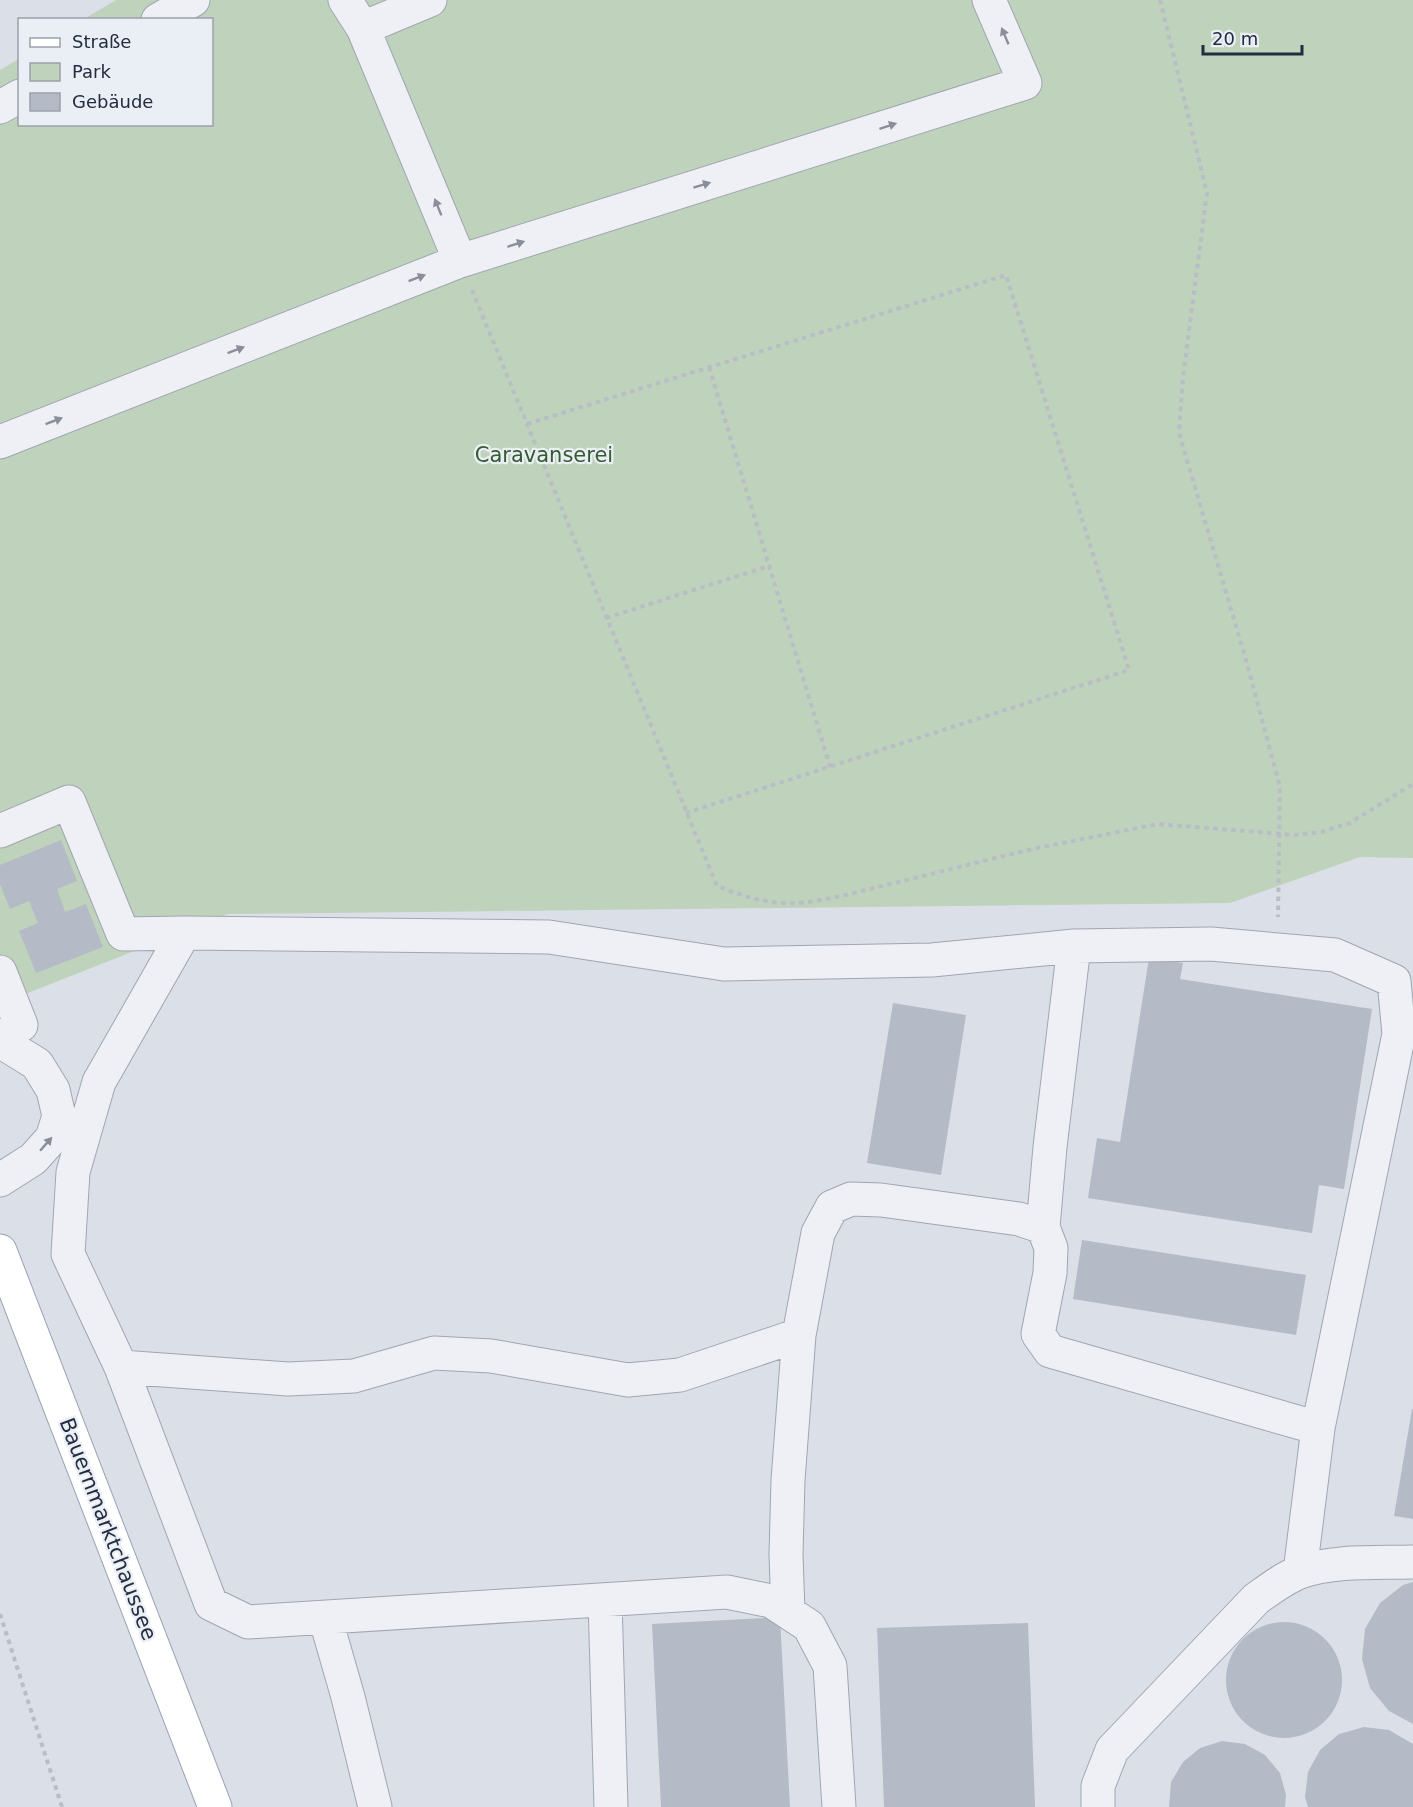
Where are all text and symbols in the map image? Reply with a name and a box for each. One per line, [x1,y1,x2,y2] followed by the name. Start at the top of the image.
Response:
[18,18,213,126] legend
[1203,18,1302,56] scale bar
[1000,27,1010,45] one-way arrow
[1212,28,1258,49] text: 20 m
[72,31,131,52] text: Straße
[72,61,111,82] text: Park
[72,91,153,112] text: Gebäude
[879,121,897,130] one-way arrow
[693,180,711,189] one-way arrow
[433,198,443,216] one-way arrow
[507,238,525,248] one-way arrow
[409,273,427,283] one-way arrow
[227,344,245,354] one-way arrow
[46,416,64,426] one-way arrow
[475,443,613,467] park label: Caravanserei
[39,1137,53,1152] one-way arrow
[54,1414,162,1644] street label: Bauernmarktchaussee

